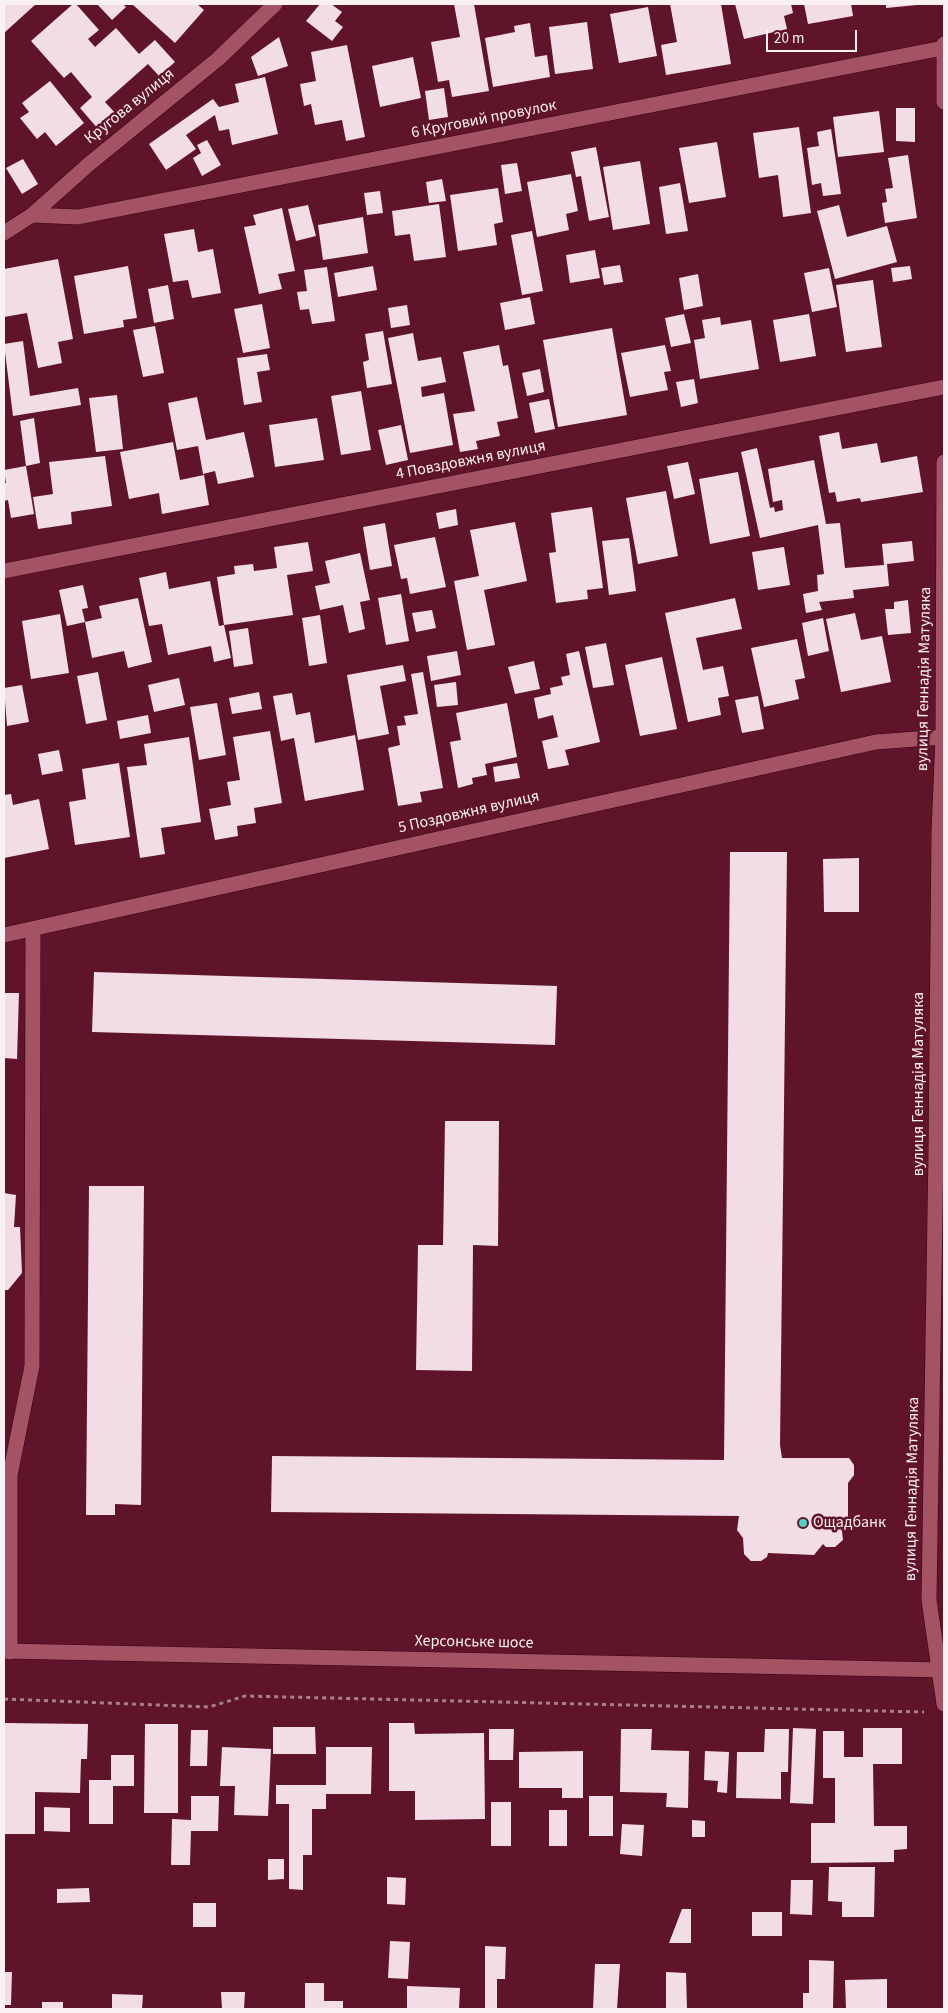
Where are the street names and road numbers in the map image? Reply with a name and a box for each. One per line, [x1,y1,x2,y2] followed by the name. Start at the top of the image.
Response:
[81,65,179,149] street label: Кругова вулиця
[410,96,558,144] street label: 6 Круговий провулок
[394,437,548,485] street label: 4 Повздовжня вулиця
[914,587,936,771] street label: вулиця Геннадія Матуляка
[397,787,541,839] street label: 5 Поздовжня вулиця
[909,992,929,1176] street label: вулиця Геннадія Матуляка
[902,1397,924,1581] street label: вулиця Геннадія Матуляка
[414,1632,534,1654] street label: Херсонське шосе

